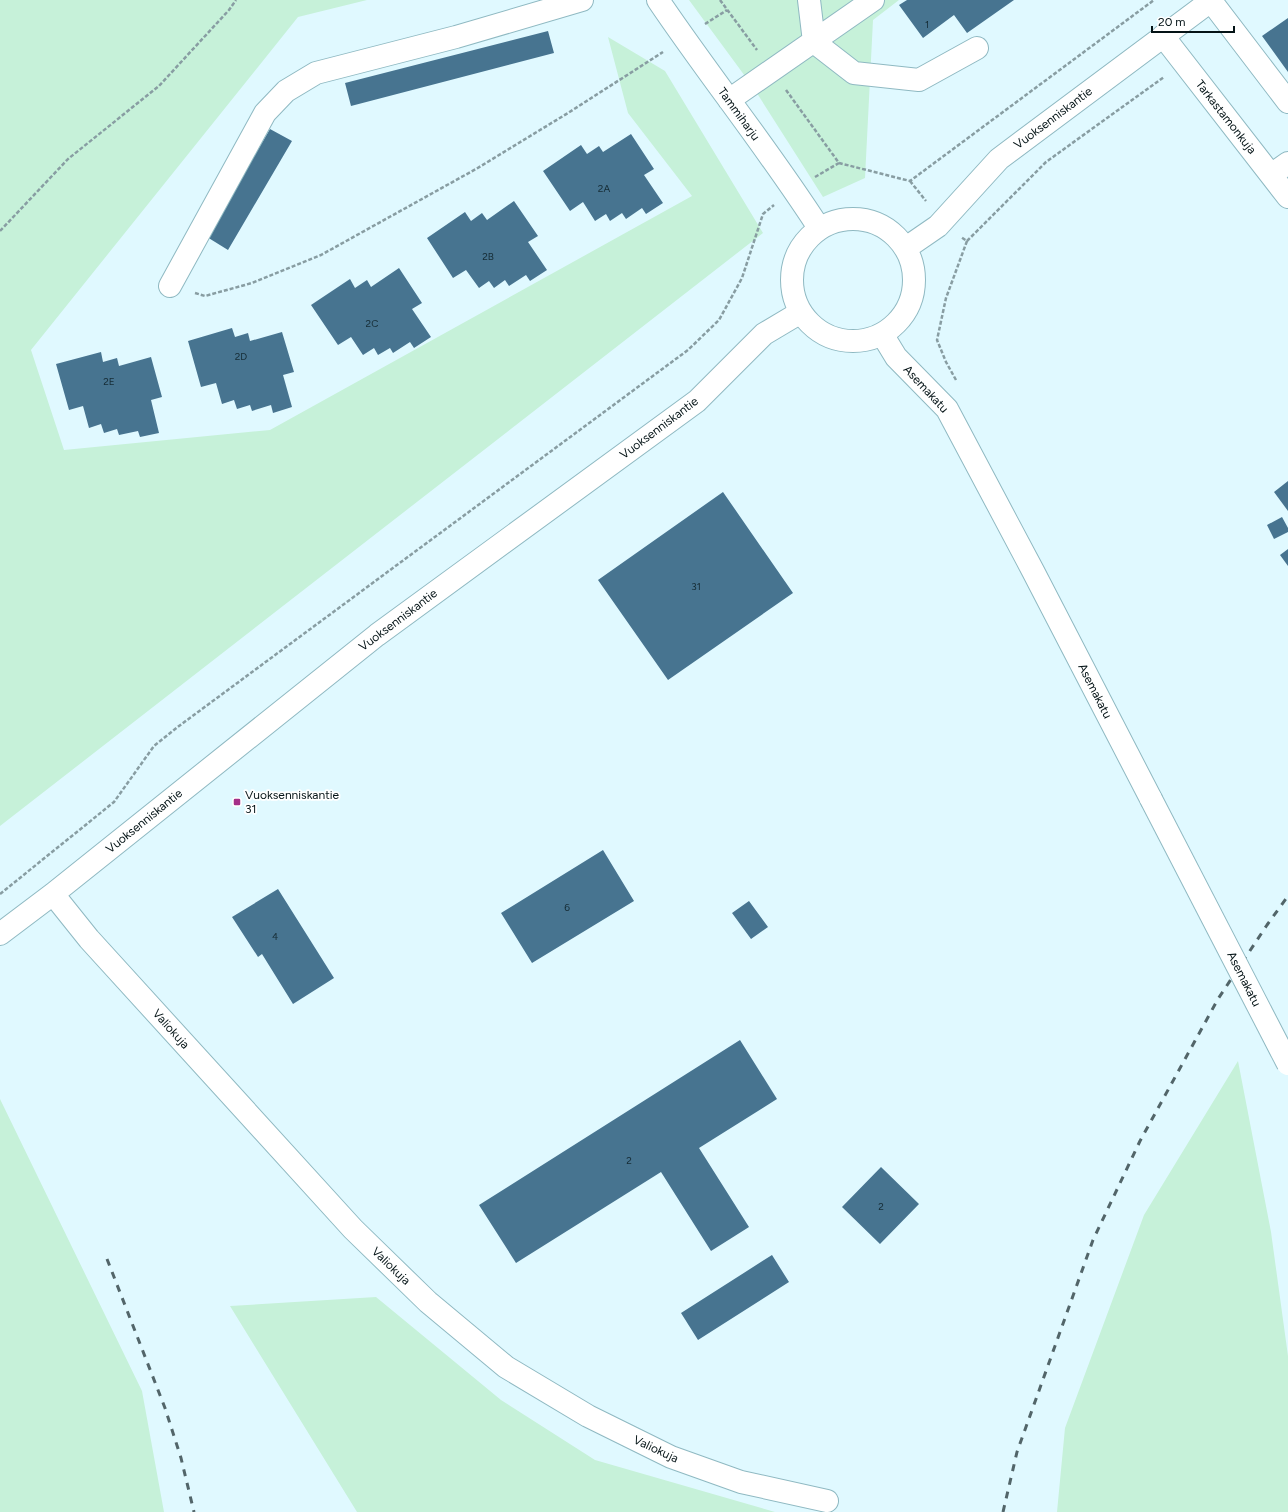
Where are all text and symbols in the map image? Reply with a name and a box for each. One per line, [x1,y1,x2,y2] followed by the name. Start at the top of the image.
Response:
[1152,8,1234,34] scale bar
[1158,15,1186,29] text: 20 m
[925,18,929,31] house number: 1
[1193,77,1259,157] street label: Tarkastamonkuja
[1011,84,1095,152] street label: Vuoksenniskantie
[715,85,763,143] street label: Tammiharju
[598,182,610,195] house number: 2A
[482,250,494,263] house number: 2B
[366,317,378,330] house number: 2C
[235,350,247,363] house number: 2D
[901,362,951,416] street label: Asemakatu
[103,375,115,388] house number: 2E
[617,394,701,462] street label: Vuoksenniskantie
[691,580,701,593] house number: 31
[356,586,440,654] street label: Vuoksenniskantie
[1075,661,1115,721] street label: Asemakatu
[103,786,185,856] street label: Vuoksenniskantie
[245,788,339,816] place label: Vuoksenniskantie 31
[232,797,242,807] marker: Vuoksenniskantie 31
[564,901,570,914] house number: 6
[272,930,278,943] house number: 4
[1224,949,1264,1009] street label: Asemakatu
[150,1006,192,1052] street label: Valiokuja
[626,1154,632,1167] house number: 2
[878,1200,884,1213] house number: 2
[369,1244,413,1288] street label: Valiokuja
[631,1432,681,1466] street label: Valiokuja

